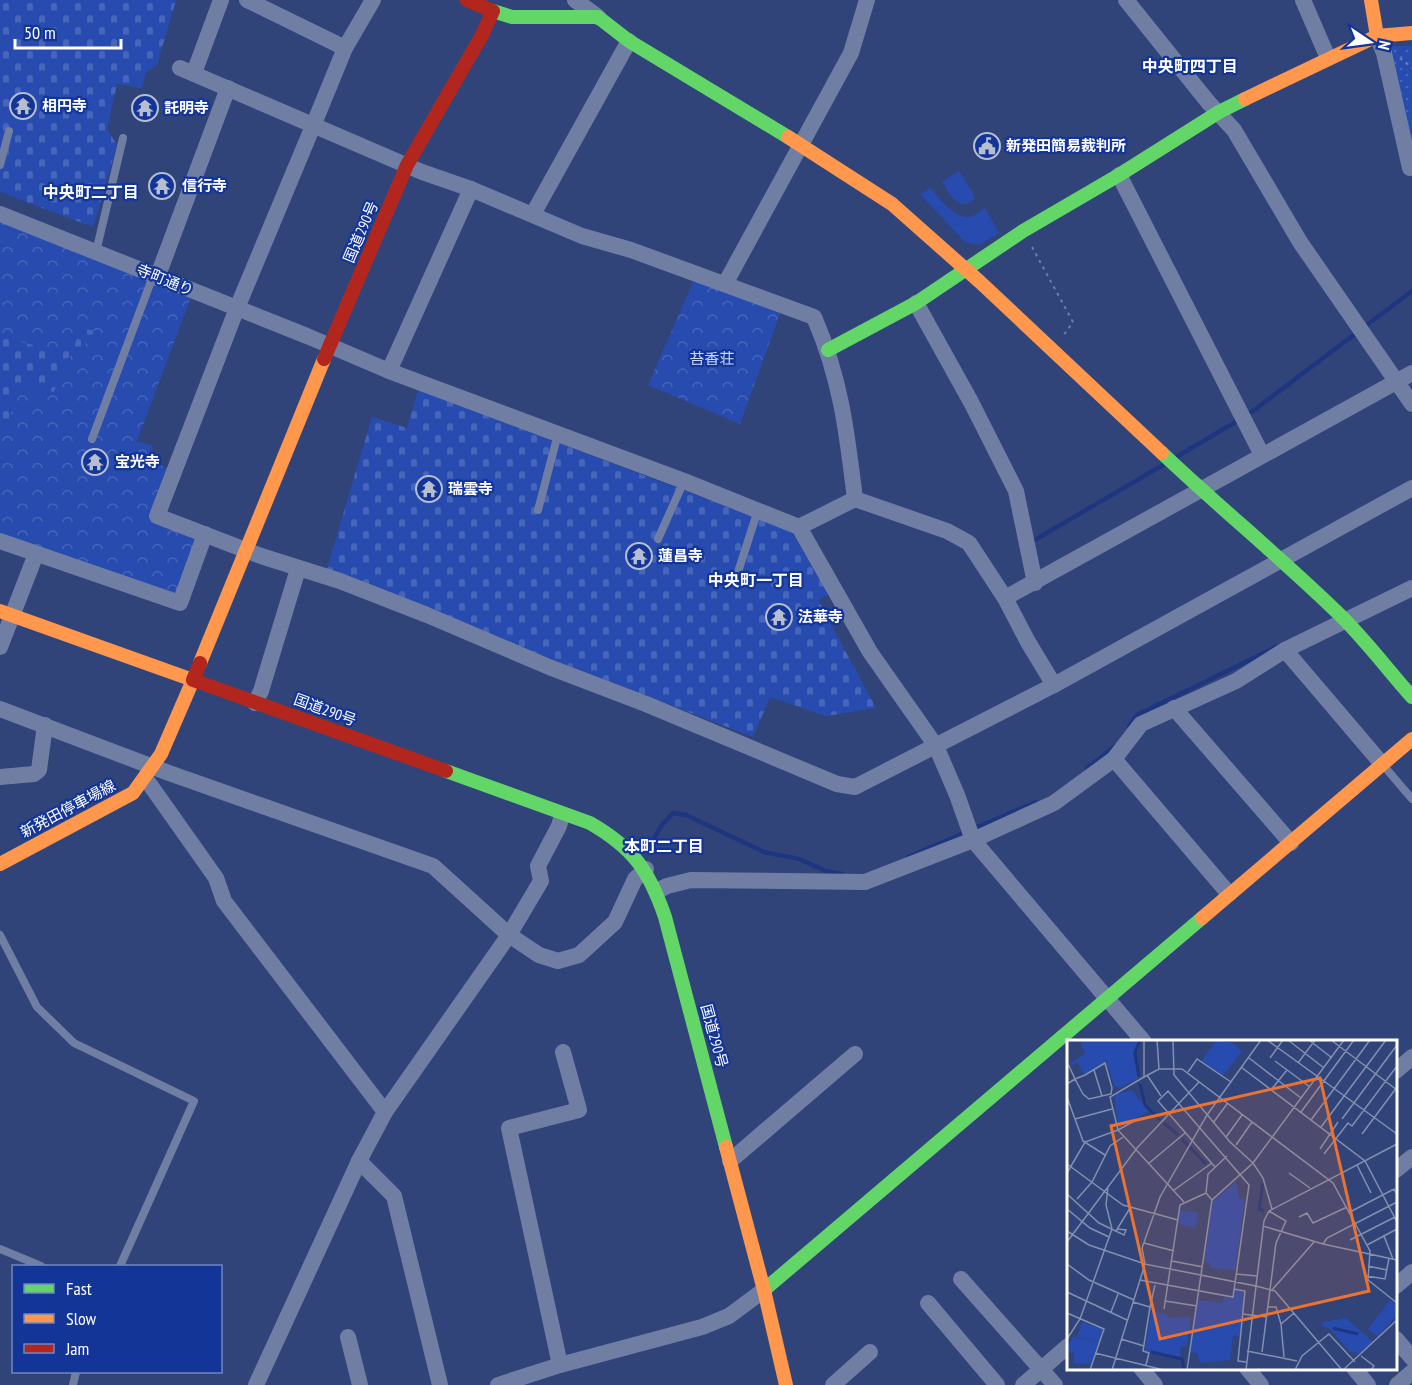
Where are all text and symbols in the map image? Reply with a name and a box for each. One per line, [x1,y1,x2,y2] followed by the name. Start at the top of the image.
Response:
[15,12,122,50] scale bar
[1340,12,1400,72] north arrow
[24,21,56,44] text: 50 m
[1374,39,1395,52] text: N
[1142,56,1238,76] district label: 中央町四丁目
[8,91,38,121] temple icon: 相円寺
[130,93,160,123] temple icon: 託明寺
[42,96,87,115] place label: 相円寺
[164,98,209,117] place label: 託明寺
[972,131,1002,161] public building icon: 新発田簡易裁判所
[1006,136,1126,155] place label: 新発田簡易裁判所
[147,171,177,201] temple icon: 信行寺
[182,176,227,195] place label: 信行寺
[43,182,139,202] district label: 中央町二丁目
[339,198,382,266] street label: 国道290号
[134,259,197,300] street label: 寺町通り
[689,349,735,368] park label: 苔香荘
[80,447,110,477] temple icon: 宝光寺
[115,452,160,471] place label: 宝光寺
[414,474,444,504] temple icon: 瑞雲寺
[448,479,493,498] place label: 瑞雲寺
[624,541,654,571] temple icon: 蓮昌寺
[658,546,703,565] place label: 蓮昌寺
[708,570,804,590] district label: 中央町一丁目
[764,602,794,632] temple icon: 法華寺
[798,607,843,626] place label: 法華寺
[291,689,359,730] street label: 国道290号
[17,776,119,842] street label: 新発田停車場線
[624,836,704,856] district label: 本町二丁目
[697,1002,732,1070] street label: 国道290号
[1067,1040,1397,1370] inset map
[12,1265,222,1373] legend
[66,1277,92,1300] text: Fast
[66,1307,97,1330] text: Slow
[65,1337,89,1360] text: Jam

